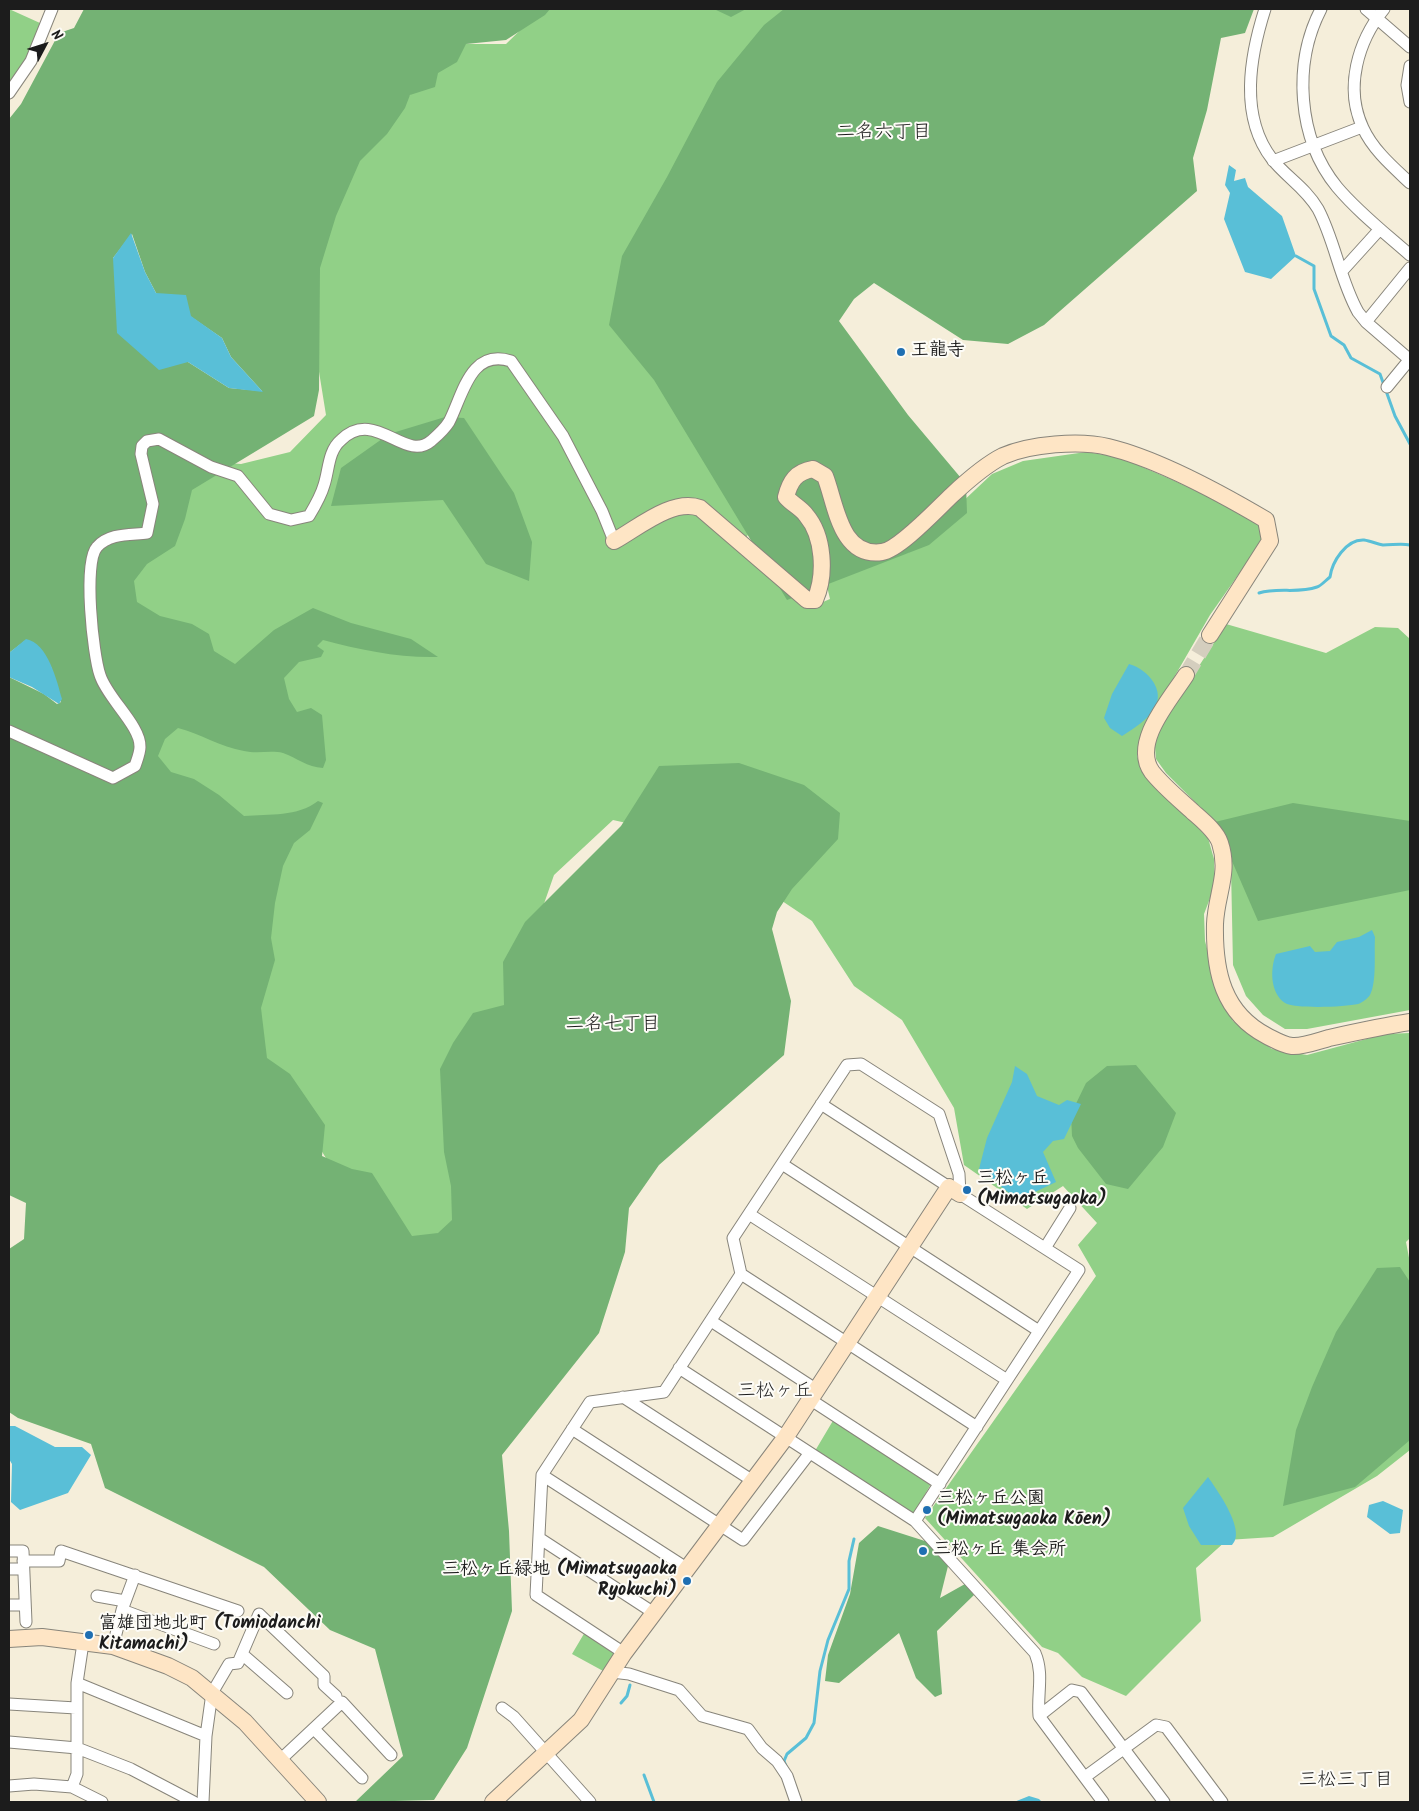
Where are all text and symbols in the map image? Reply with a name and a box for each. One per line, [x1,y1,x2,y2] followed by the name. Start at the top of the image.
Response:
[20,20,70,70] north arrow
[45,25,68,46] text: N
[837,123,931,145] district label: 二名六丁目
[911,341,965,363] place label: 王龍寺
[895,346,907,358] marker: 王龍寺
[566,1015,660,1037] district label: 二名七丁目
[977,1169,1107,1212] place label: 三松ヶ丘 (Mimatsugaoka)
[961,1184,973,1196] marker: 三松ヶ丘 (Mimatsugaoka)
[737,1382,813,1404] district label: 三松ヶ丘
[937,1489,1111,1532] place label: 三松ヶ丘公園 (Mimatsugaoka Kōen)
[921,1504,933,1516] marker: 三松ヶ丘公園 (Mimatsugaoka Kōen)
[933,1540,1066,1562] place label: 三松ヶ丘 集会所
[917,1545,929,1557] marker: 三松ヶ丘 集会所
[442,1560,677,1602] place label: 三松ヶ丘緑地 (Mimatsugaoka Ryokuchi)
[681,1575,693,1587] marker: 三松ヶ丘緑地 (Mimatsugaoka Ryokuchi)
[99,1614,321,1656] place label: 富雄団地北町 (Tomiodanchi Kitamachi)
[83,1629,95,1641] marker: 富雄団地北町 (Tomiodanchi Kitamachi)
[1299,1771,1393,1793] district label: 三松三丁目

